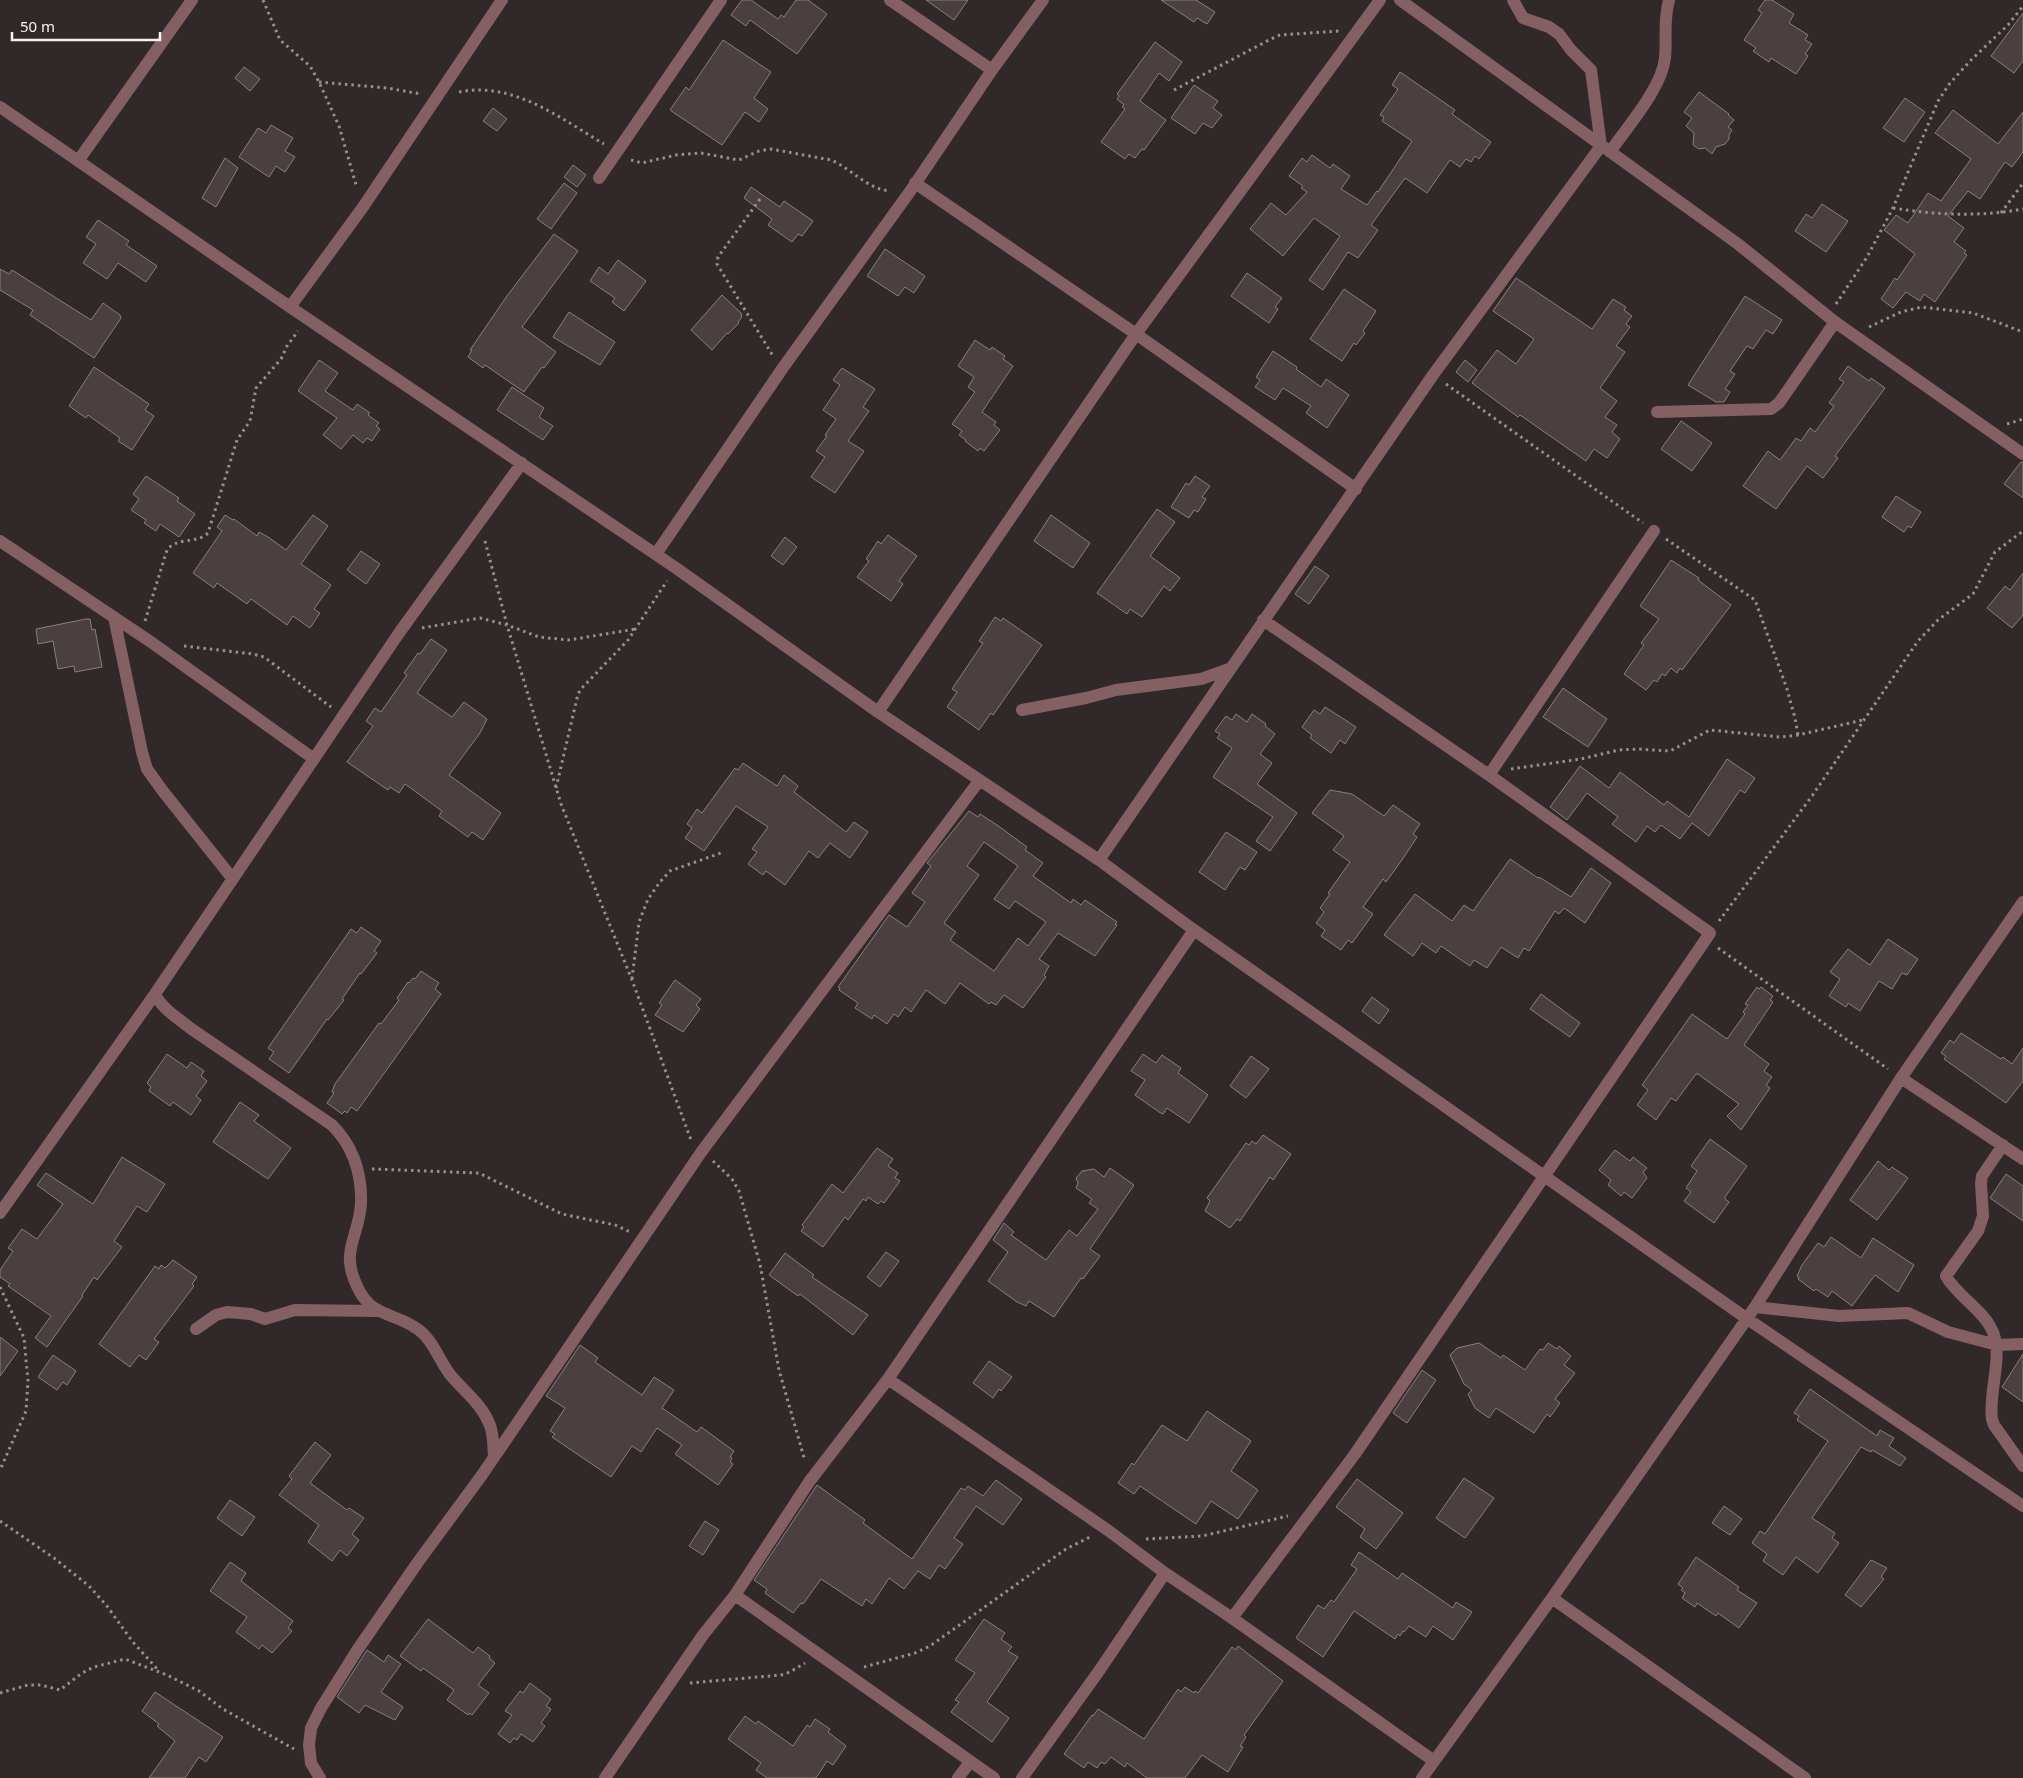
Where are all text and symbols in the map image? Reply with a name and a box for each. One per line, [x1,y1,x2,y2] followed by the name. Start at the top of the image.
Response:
[12,10,160,42] scale bar
[20,16,55,36] text: 50 m

